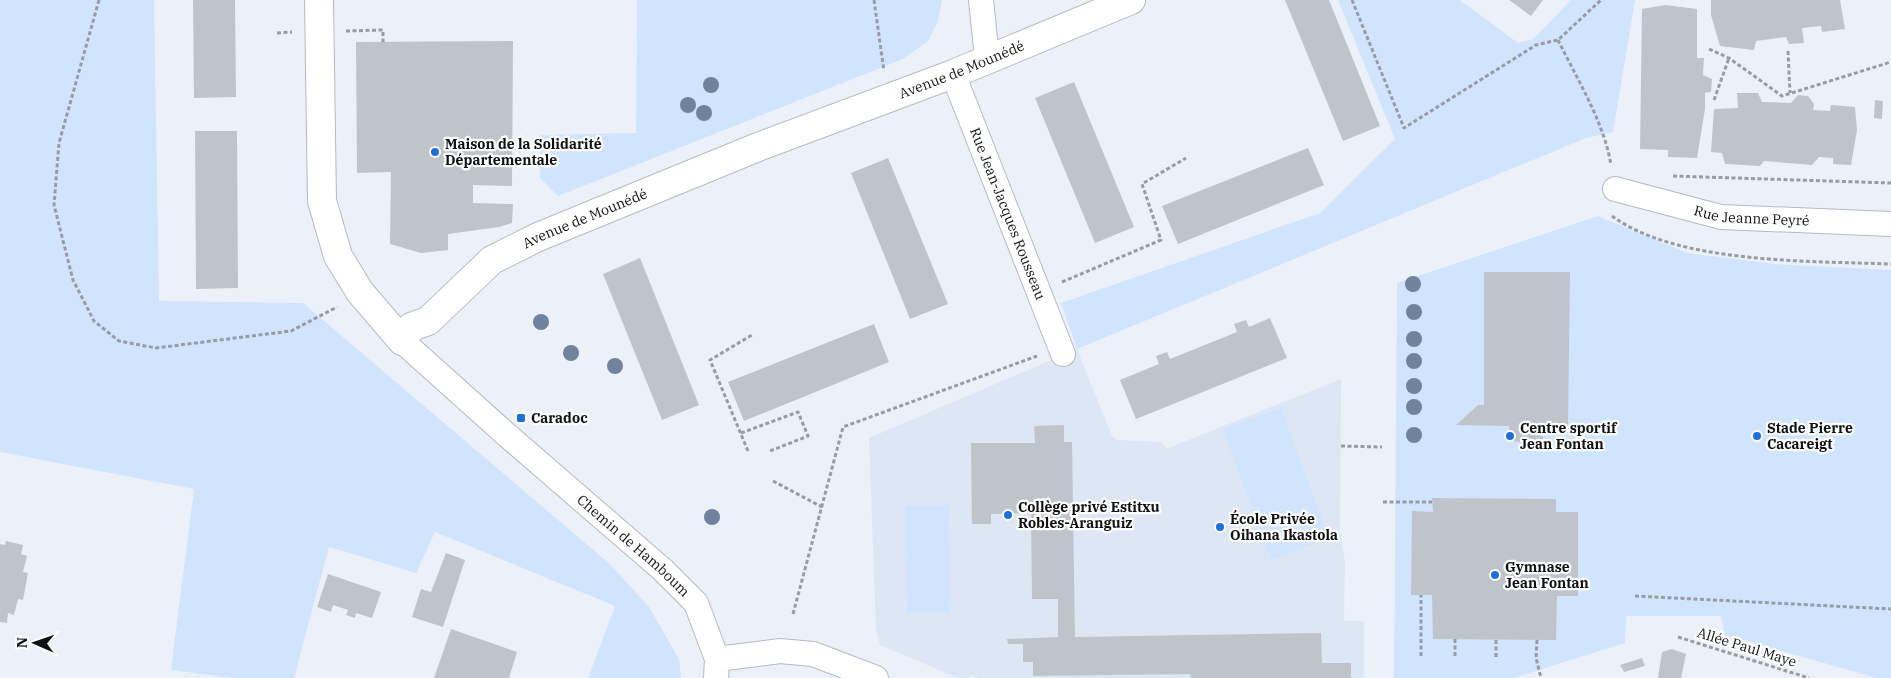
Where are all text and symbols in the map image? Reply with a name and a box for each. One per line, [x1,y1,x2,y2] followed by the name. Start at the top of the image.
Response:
[896,36,1027,102] street label: Avenue de Mounédé
[966,125,1050,303] street label: Rue Jean-Jacques Rousseau
[445,135,602,169] place label: Maison de la Solidarité Départementale
[429,146,441,158] marker: Maison de la Solidarité Départementale
[520,184,650,252] street label: Avenue de Mounédé
[1692,201,1810,230] street label: Rue Jeanne Peyré
[531,409,588,427] place label: Caradoc
[515,412,527,424] marker: Caradoc
[1520,419,1618,453] place label: Centre sportif Jean Fontan
[1767,419,1853,453] place label: Stade Pierre Cacareigt
[1504,430,1516,442] marker: Centre sportif Jean Fontan
[1751,430,1763,442] marker: Stade Pierre Cacareigt
[573,491,694,601] street label: Chemin de Hamboum
[1018,498,1160,532] place label: Collège privé Estitxu Robles-Aranguiz
[1002,509,1014,521] marker: Collège privé Estitxu Robles-Aranguiz
[1230,509,1338,544] place label: École Privée Oihana Ikastola
[1214,521,1226,533] marker: École Privée Oihana Ikastola
[1505,558,1589,592] place label: Gymnase Jean Fontan
[1489,569,1501,581] marker: Gymnase Jean Fontan
[10,618,60,668] north arrow
[1695,623,1799,671] street label: Allée Paul Maye
[13,637,31,648] text: N

